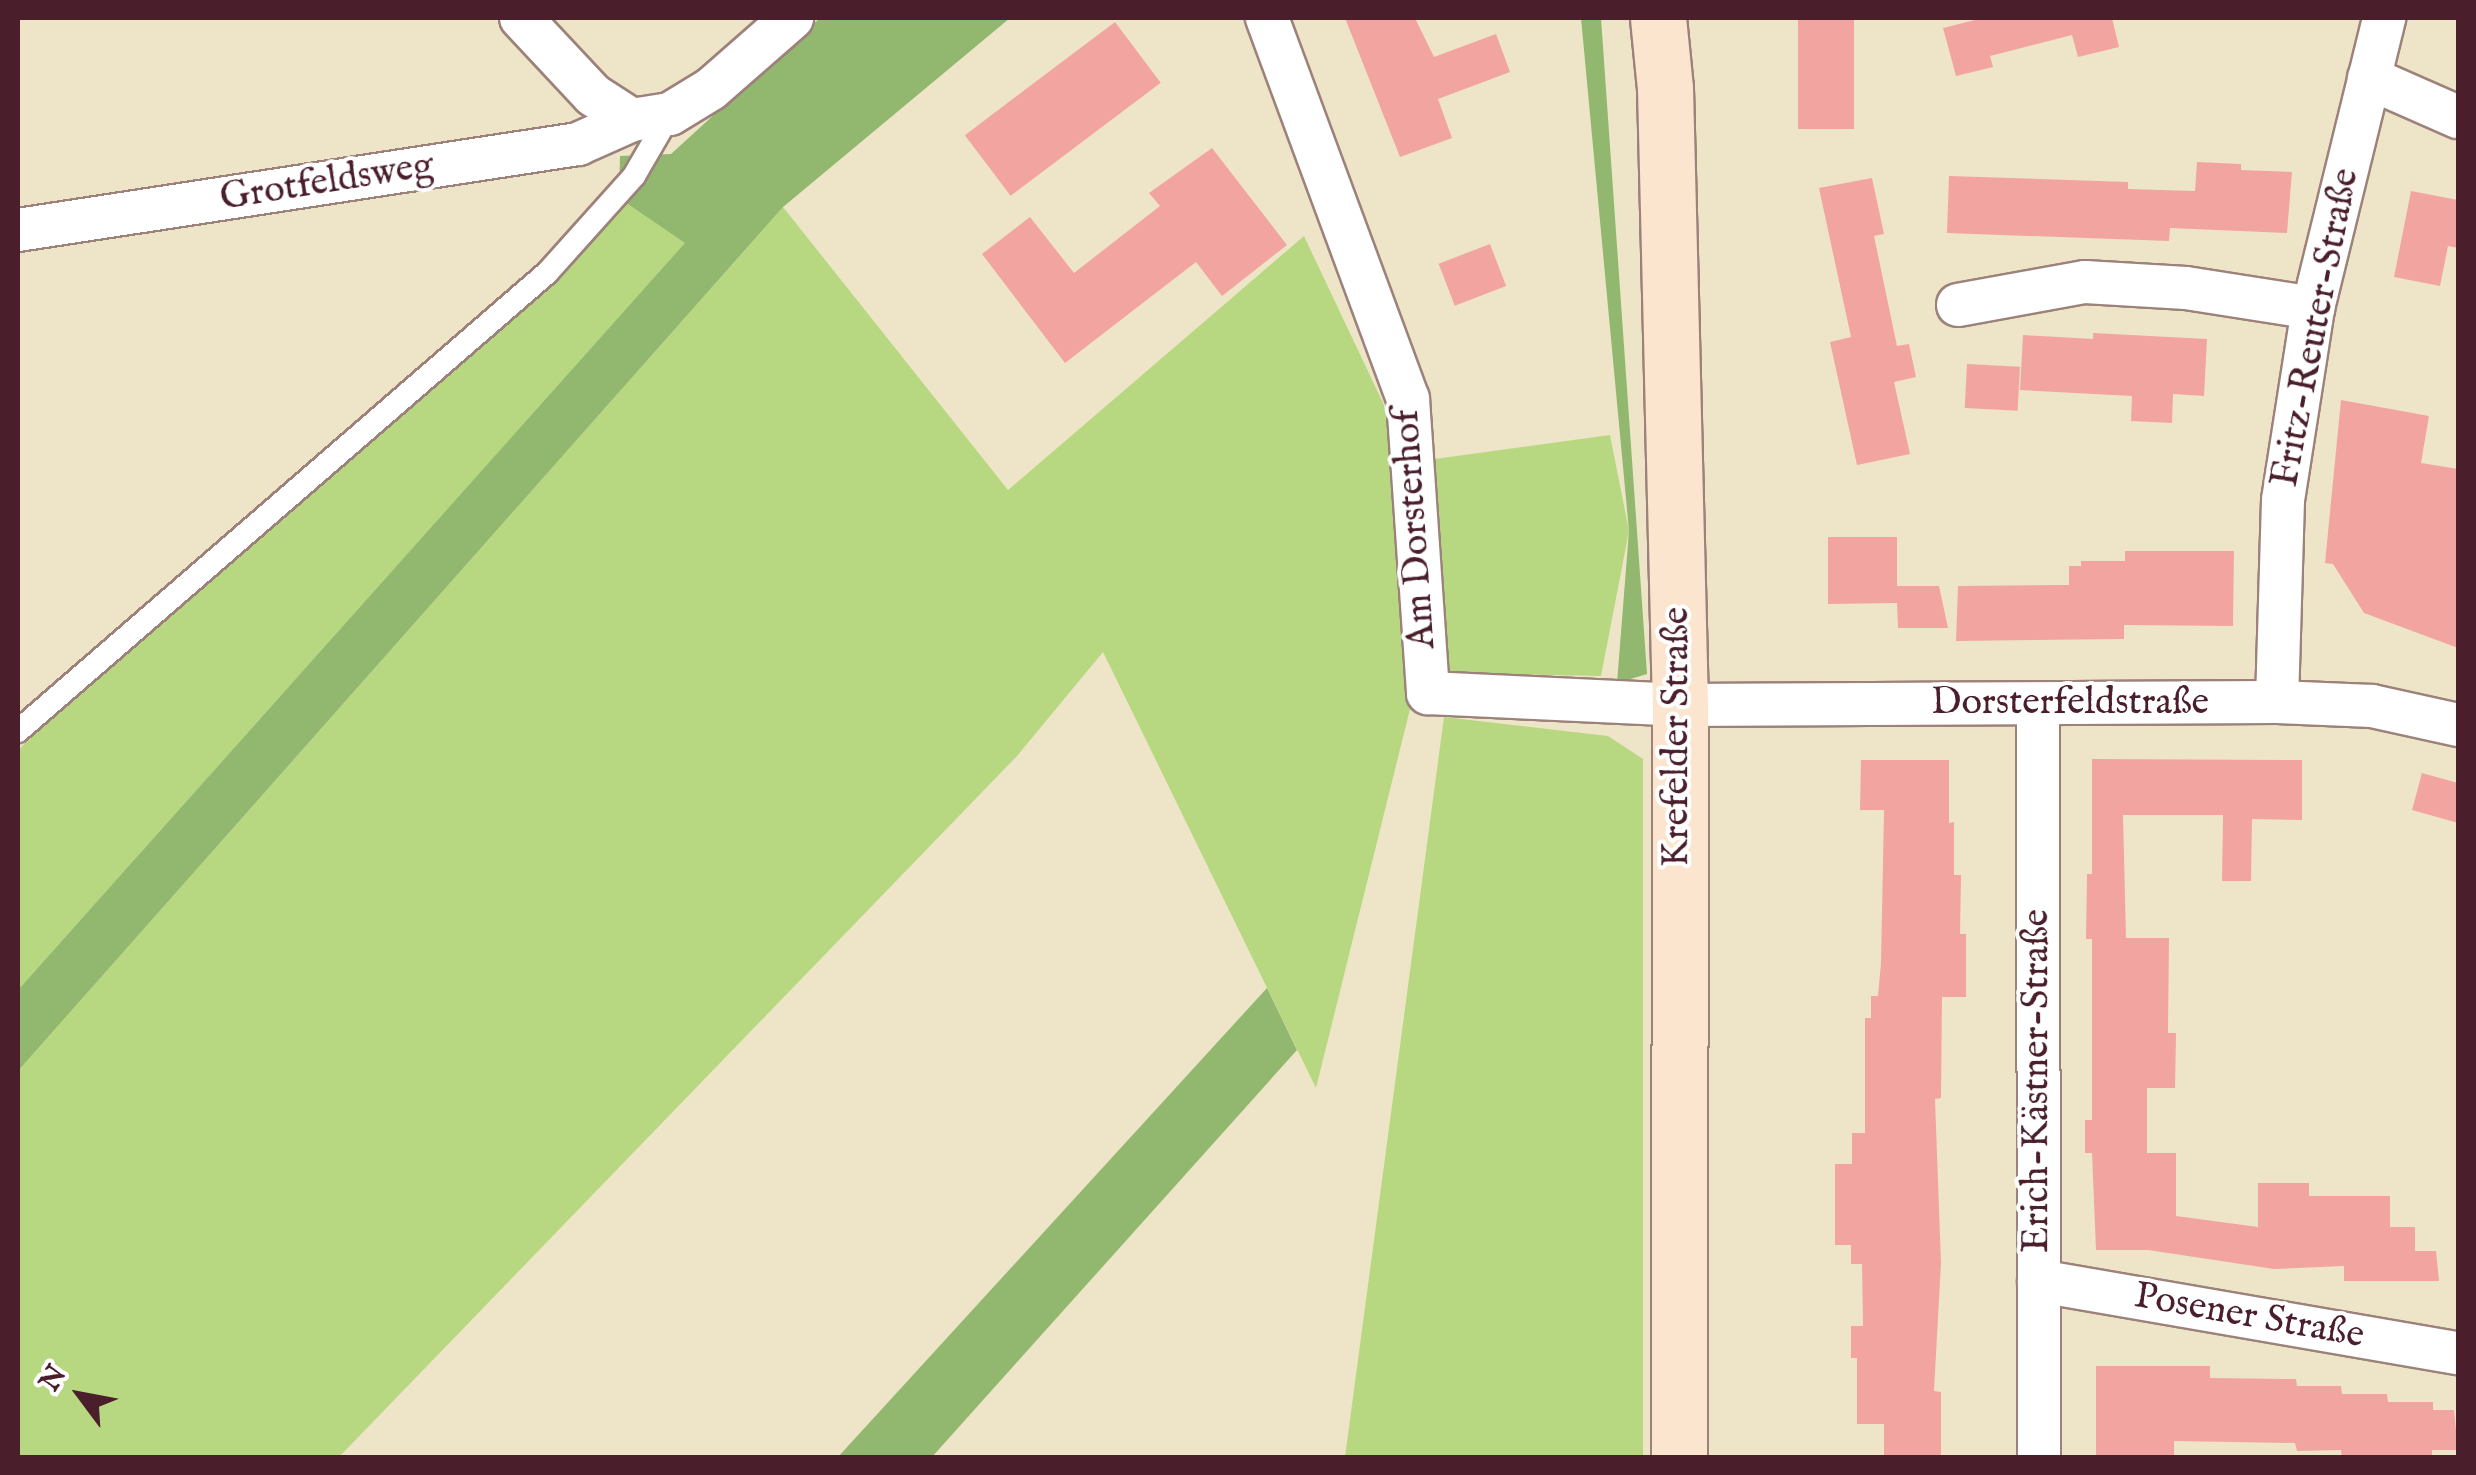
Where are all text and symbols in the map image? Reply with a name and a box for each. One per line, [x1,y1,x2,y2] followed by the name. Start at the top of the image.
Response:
[217,144,437,222] street label: Grotfeldsweg
[2264,165,2370,491] street label: Fritz-Reuter-Straße
[1385,408,1447,650] street label: Am Dorsterhof
[1655,607,1701,867] street label: Krefelder Straße
[1931,681,2209,727] street label: Dorsterfeldstraße
[2015,909,2061,1253] street label: Erich-Kästner-Straße
[2131,1274,2367,1360] street label: Posener Straße
[30,1345,130,1445] north arrow
[33,1359,75,1398] text: N

